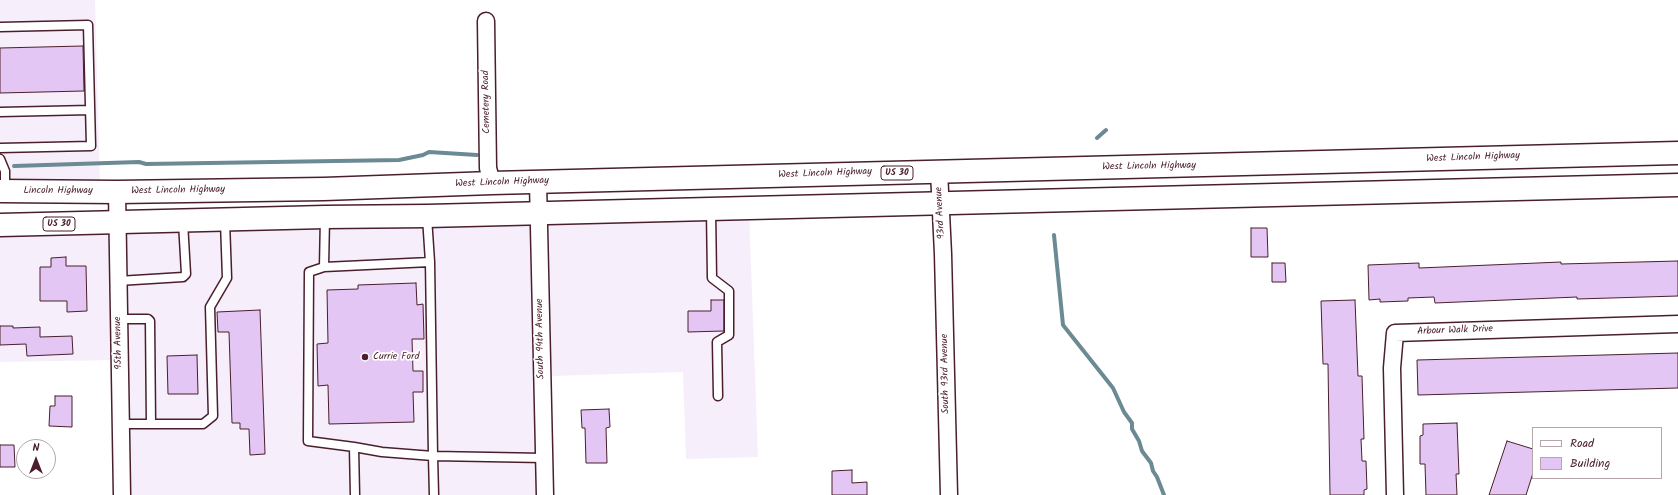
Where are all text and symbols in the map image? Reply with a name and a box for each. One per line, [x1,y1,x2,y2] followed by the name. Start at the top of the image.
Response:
[480,70,494,134] street label: Cemetery Road
[1426,150,1520,166] street label: West Lincoln Highway
[1102,160,1196,174] street label: West Lincoln Highway
[778,166,872,182] street label: West Lincoln Highway
[881,166,913,180] road number: US 30
[455,175,549,191] street label: West Lincoln Highway
[131,184,225,198] street label: West Lincoln Highway
[23,185,93,197] street label: Lincoln Highway
[934,187,948,239] street label: 93rd Avenue
[43,217,75,231] road number: US 30
[534,298,548,380] street label: South 94th Avenue
[113,316,125,370] street label: 95th Avenue
[1417,324,1493,338] street label: Arbour Walk Drive
[939,334,953,414] street label: South 93rd Avenue
[373,351,419,363] place label: Currie Ford
[360,352,370,362] marker: Currie Ford
[1532,427,1662,479] legend
[1570,434,1594,453] text: Road
[16,439,56,479] north arrow
[33,439,39,457] text: N
[1570,454,1610,473] text: Building

